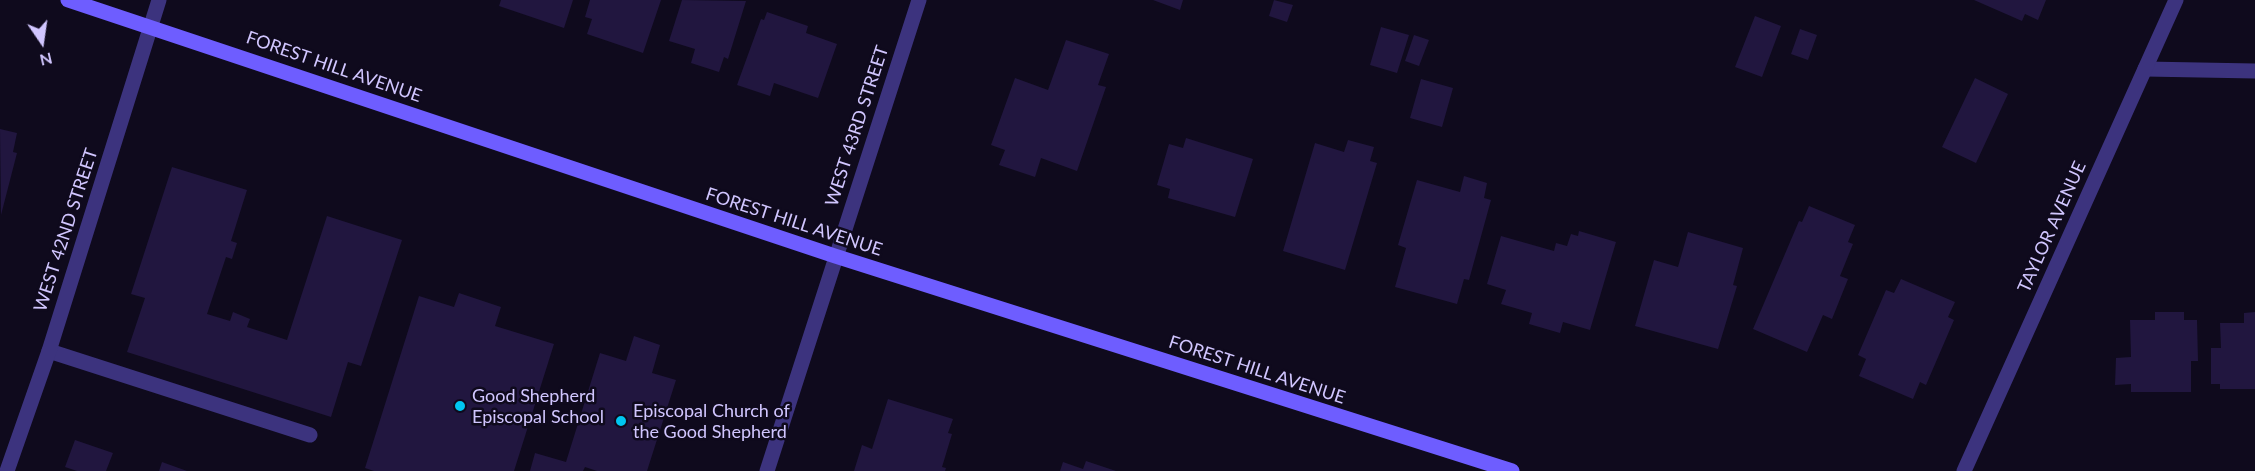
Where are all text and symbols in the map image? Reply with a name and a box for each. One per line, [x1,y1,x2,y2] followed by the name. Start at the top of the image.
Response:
[12,12,72,72] north arrow
[243,27,425,107] street label: FOREST HILL AVENUE
[821,43,893,209] street label: WEST 43RD STREET
[38,49,54,71] text: N
[29,146,103,314] street label: WEST 42ND STREET
[2013,158,2091,296] street label: TAYLOR AVENUE
[703,183,885,261] street label: FOREST HILL AVENUE
[1166,331,1348,409] street label: FOREST HILL AVENUE
[472,385,604,428] place label: Good Shepherd Episcopal School
[453,399,467,413] marker: Good Shepherd Episcopal School
[633,400,790,442] place label: Episcopal Church of the Good Shepherd
[614,414,628,428] marker: Episcopal Church of the Good Shepherd

